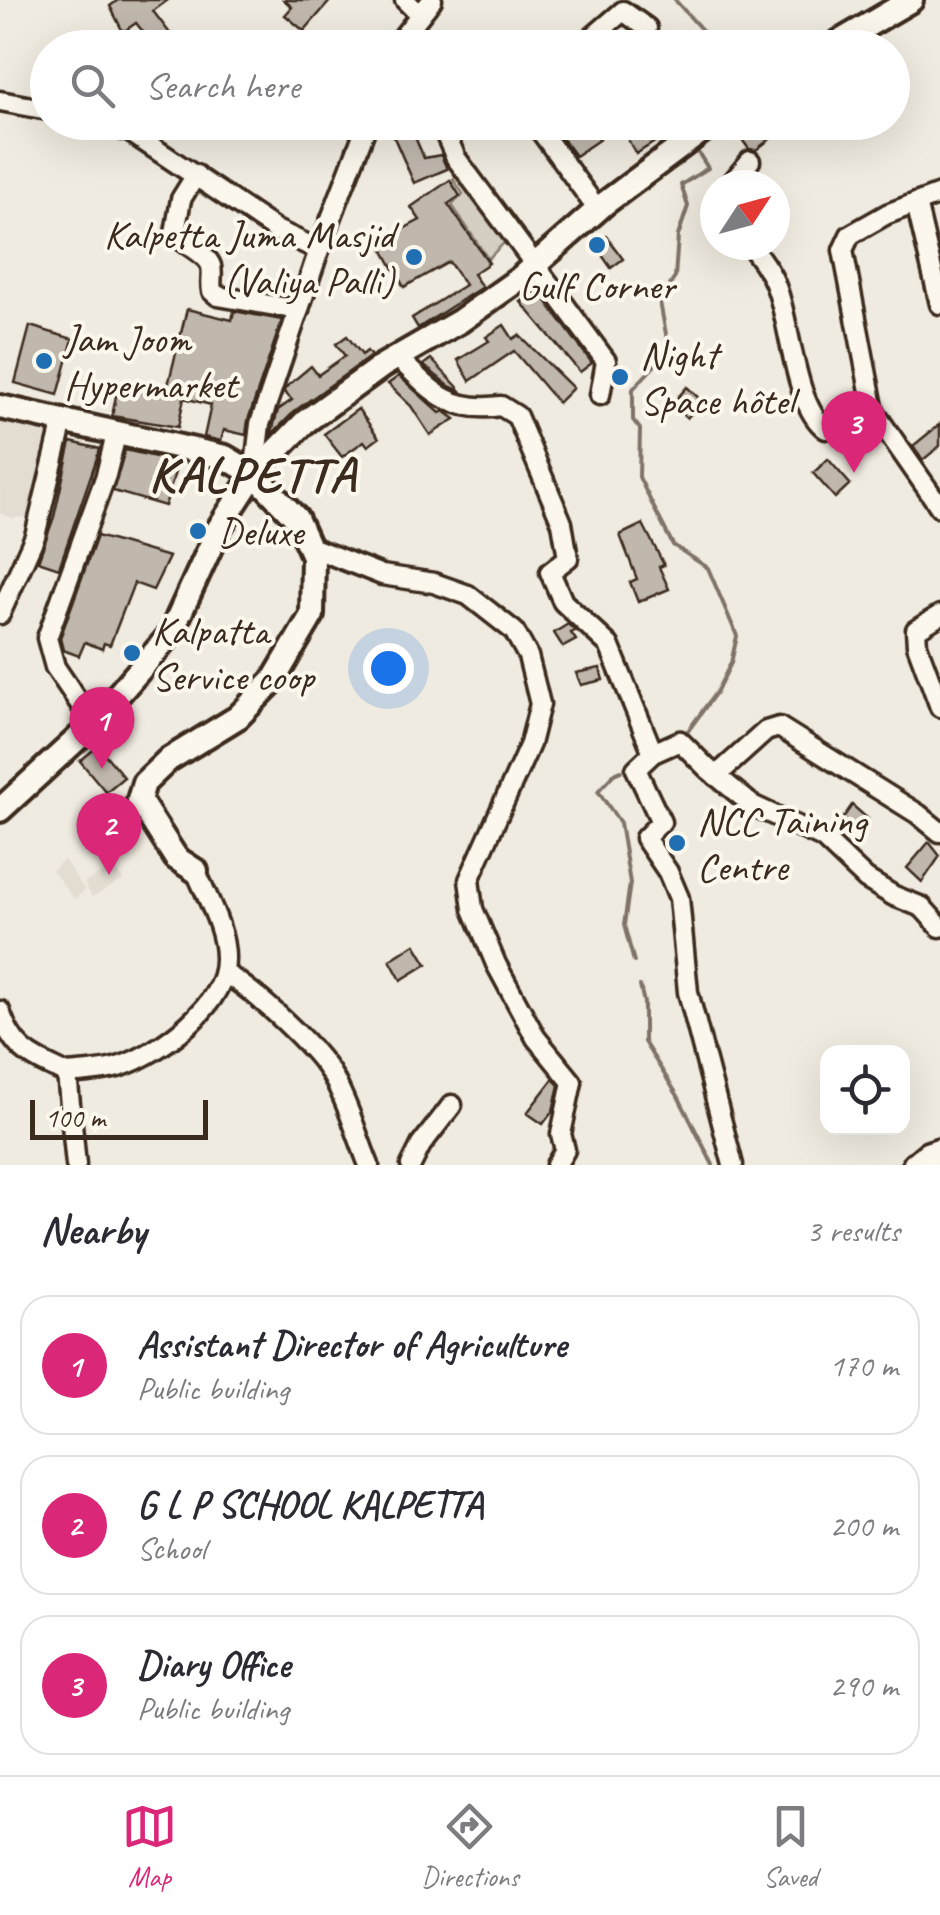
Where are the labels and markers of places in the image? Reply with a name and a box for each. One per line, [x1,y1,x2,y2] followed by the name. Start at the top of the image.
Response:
[104,210,400,306] place label: Kalpetta Juma Masjid (Valiya Palli)
[586,234,608,256] marker: Gulf Corner
[403,246,425,268] marker: Kalpetta Juma Masjid (Valiya Palli)
[519,261,678,311] place label: Gulf Corner
[62,314,241,410] place label: Jam Joom Hypermarket
[640,330,800,426] place label: Night Space hôtel
[33,350,55,372] marker: Jam Joom Hypermarket
[609,366,631,388] marker: Night Space hôtel
[822,390,886,473] pin: 3
[218,507,306,557] place label: Deluxe
[187,520,209,542] marker: Deluxe
[152,606,317,702] place label: Kalpatta Service coop
[121,642,143,664] marker: Kalpatta Service coop
[70,686,134,769] pin: 1
[76,792,142,875] pin: 2
[697,796,869,892] place label: NCC Taining Centre
[666,832,688,854] marker: NCC Taining Centre

